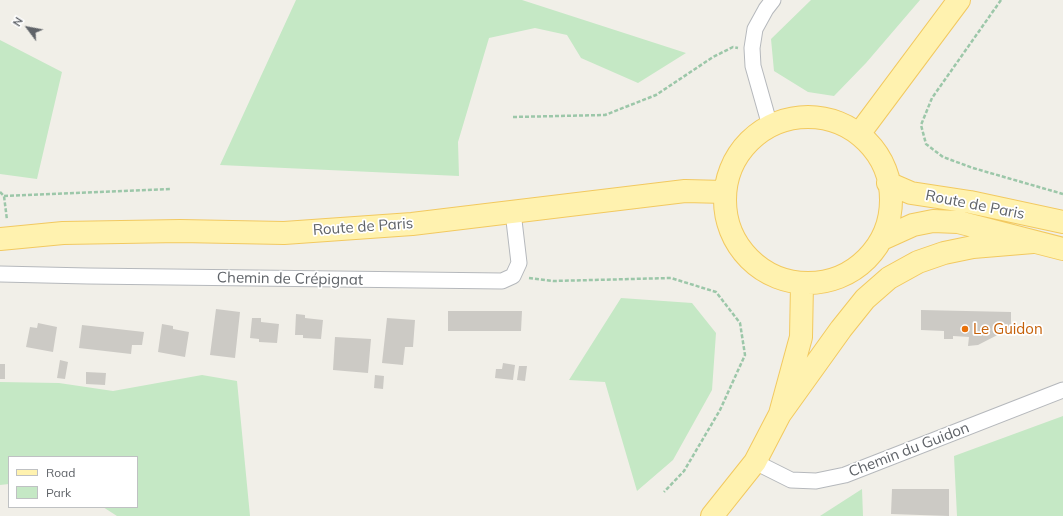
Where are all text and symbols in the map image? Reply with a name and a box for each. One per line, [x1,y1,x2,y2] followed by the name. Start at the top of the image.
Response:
[8,8,48,48] north arrow
[10,14,26,29] text: N
[924,187,1026,223] street label: Route de Paris
[312,215,414,239] street label: Route de Paris
[217,269,363,289] street label: Chemin de Crépignat
[973,320,1043,338] place label: Le Guidon
[960,324,970,334] marker: Le Guidon
[846,419,972,481] street label: Chemin du Guidon
[8,456,138,508] legend
[46,465,75,480] text: Road
[46,485,71,500] text: Park

